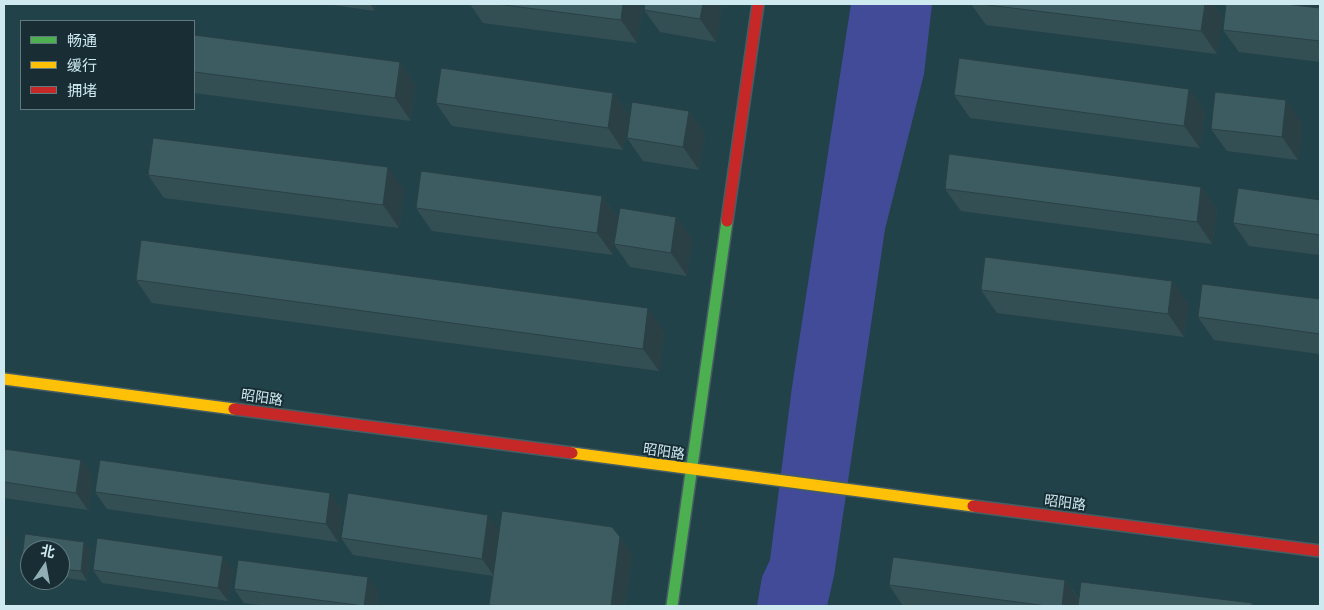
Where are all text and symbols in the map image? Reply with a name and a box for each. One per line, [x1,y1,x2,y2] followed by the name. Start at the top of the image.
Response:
[20,20,195,110] legend
[67,32,97,49] text: 畅通
[67,57,97,74] text: 缓行
[67,82,97,99] text: 拥堵
[240,387,284,409] street label: 昭阳路
[642,441,686,463] street label: 昭阳路
[1043,492,1087,514] street label: 昭阳路
[20,540,70,590] north arrow
[39,542,56,561] text: 北

